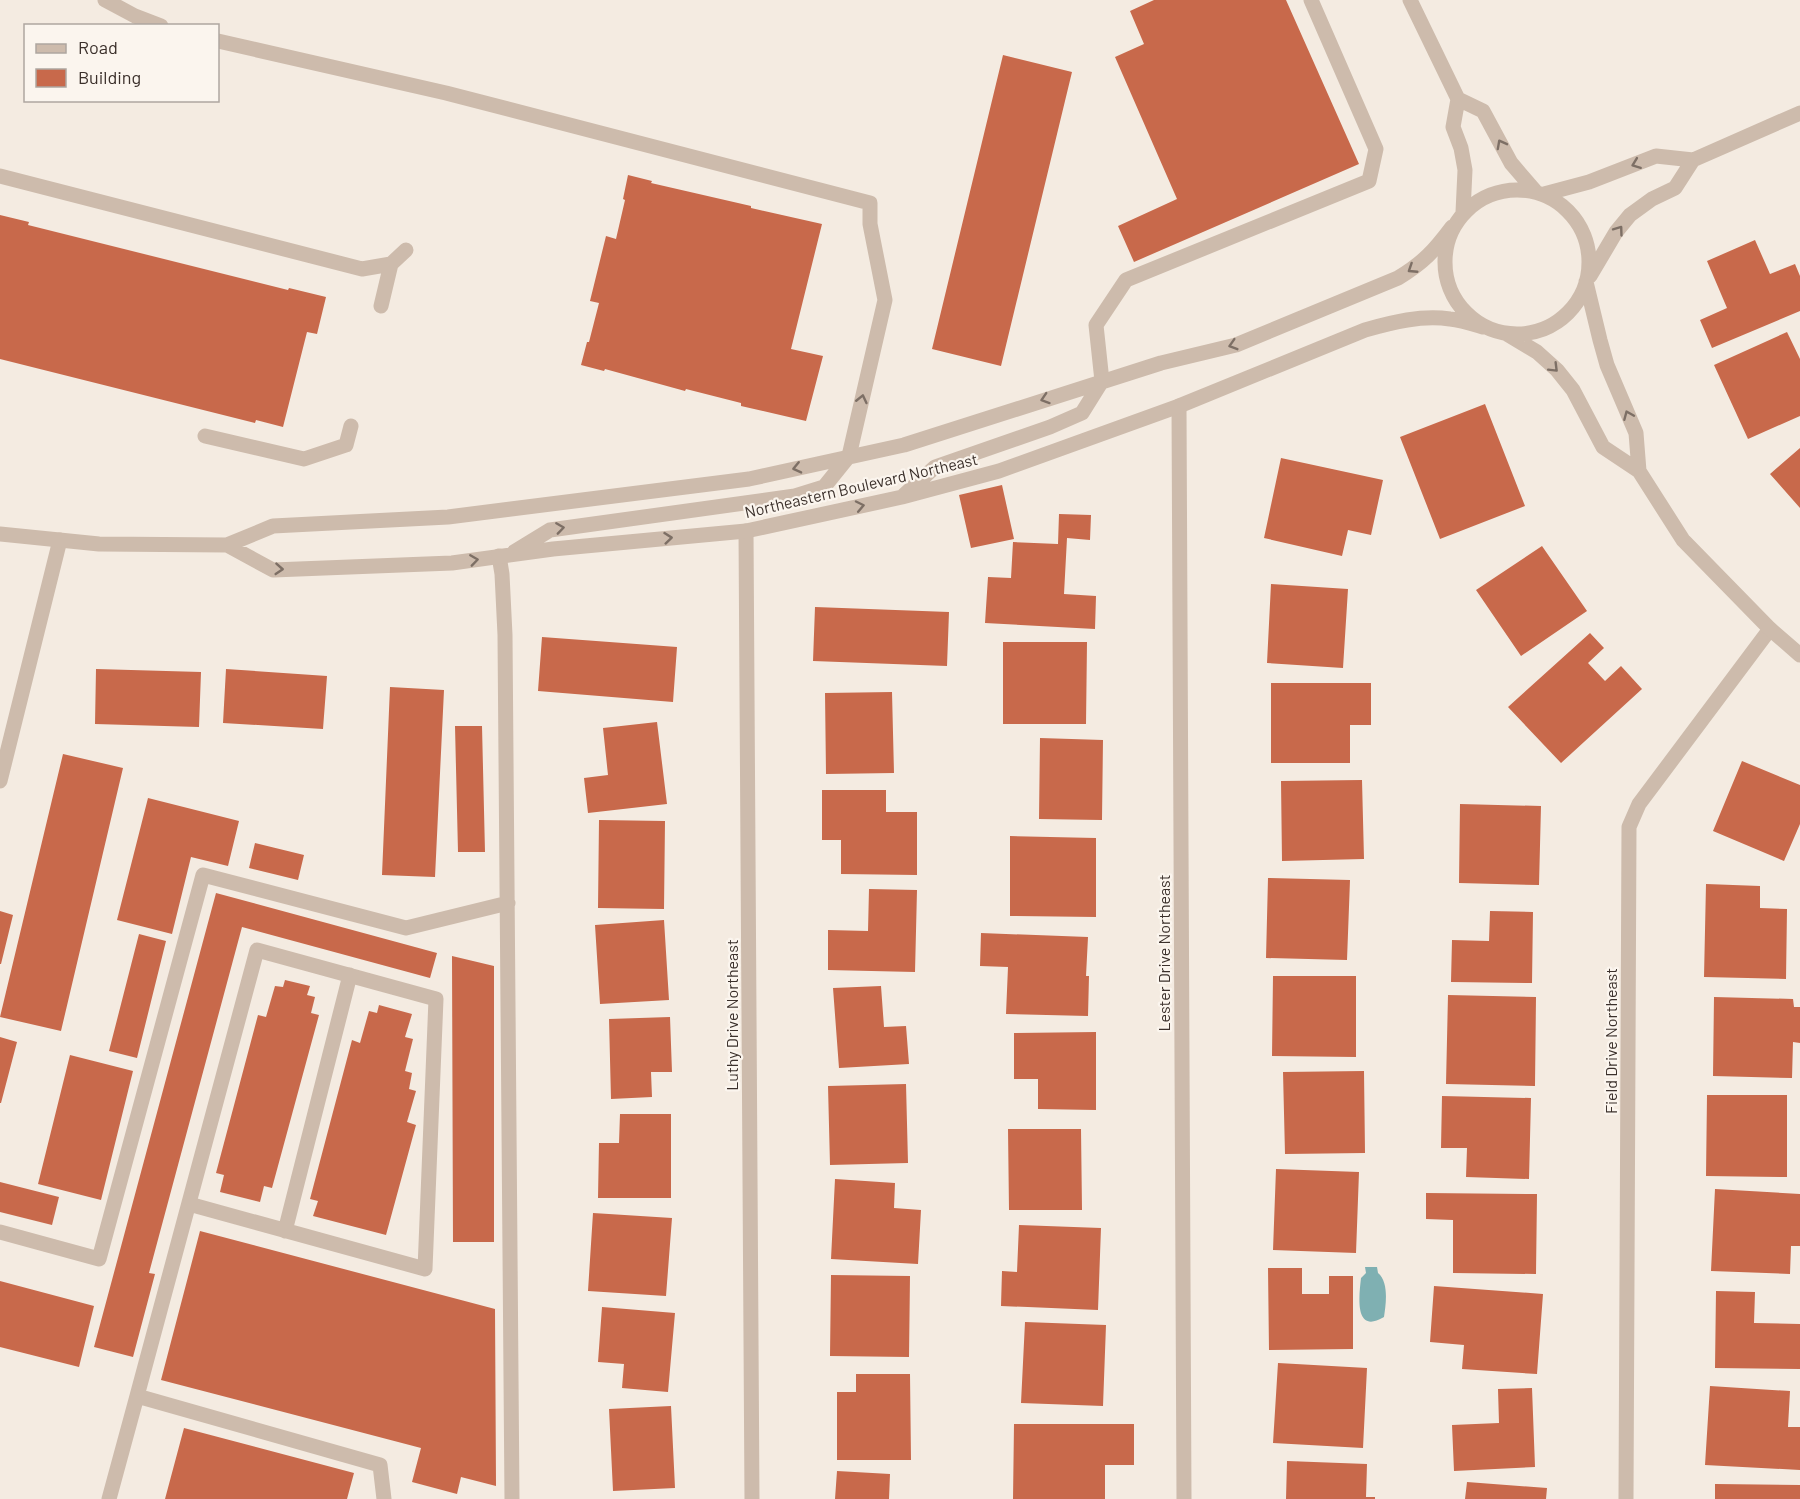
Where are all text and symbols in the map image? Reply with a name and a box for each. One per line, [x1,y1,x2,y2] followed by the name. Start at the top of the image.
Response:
[24,24,219,102] legend
[78,36,118,58] text: Road
[78,66,141,88] text: Building
[1497,140,1508,150] one-way arrow
[1631,156,1642,169] one-way arrow
[1612,226,1623,237] one-way arrow
[1408,262,1418,274] one-way arrow
[1228,338,1239,350] one-way arrow
[1546,360,1557,371] one-way arrow
[1040,392,1051,404] one-way arrow
[855,395,868,405] one-way arrow
[1623,410,1635,421] one-way arrow
[743,449,979,521] street label: Northeastern Boulevard Northeast
[792,461,802,474] one-way arrow
[854,500,864,513] one-way arrow
[556,523,565,535] one-way arrow
[663,532,672,545] one-way arrow
[469,554,478,566] one-way arrow
[275,562,284,575] one-way arrow
[1154,874,1173,1032] street label: Lester Drive Northeast
[722,939,741,1091] street label: Luthy Drive Northeast
[1601,968,1620,1114] street label: Field Drive Northeast

